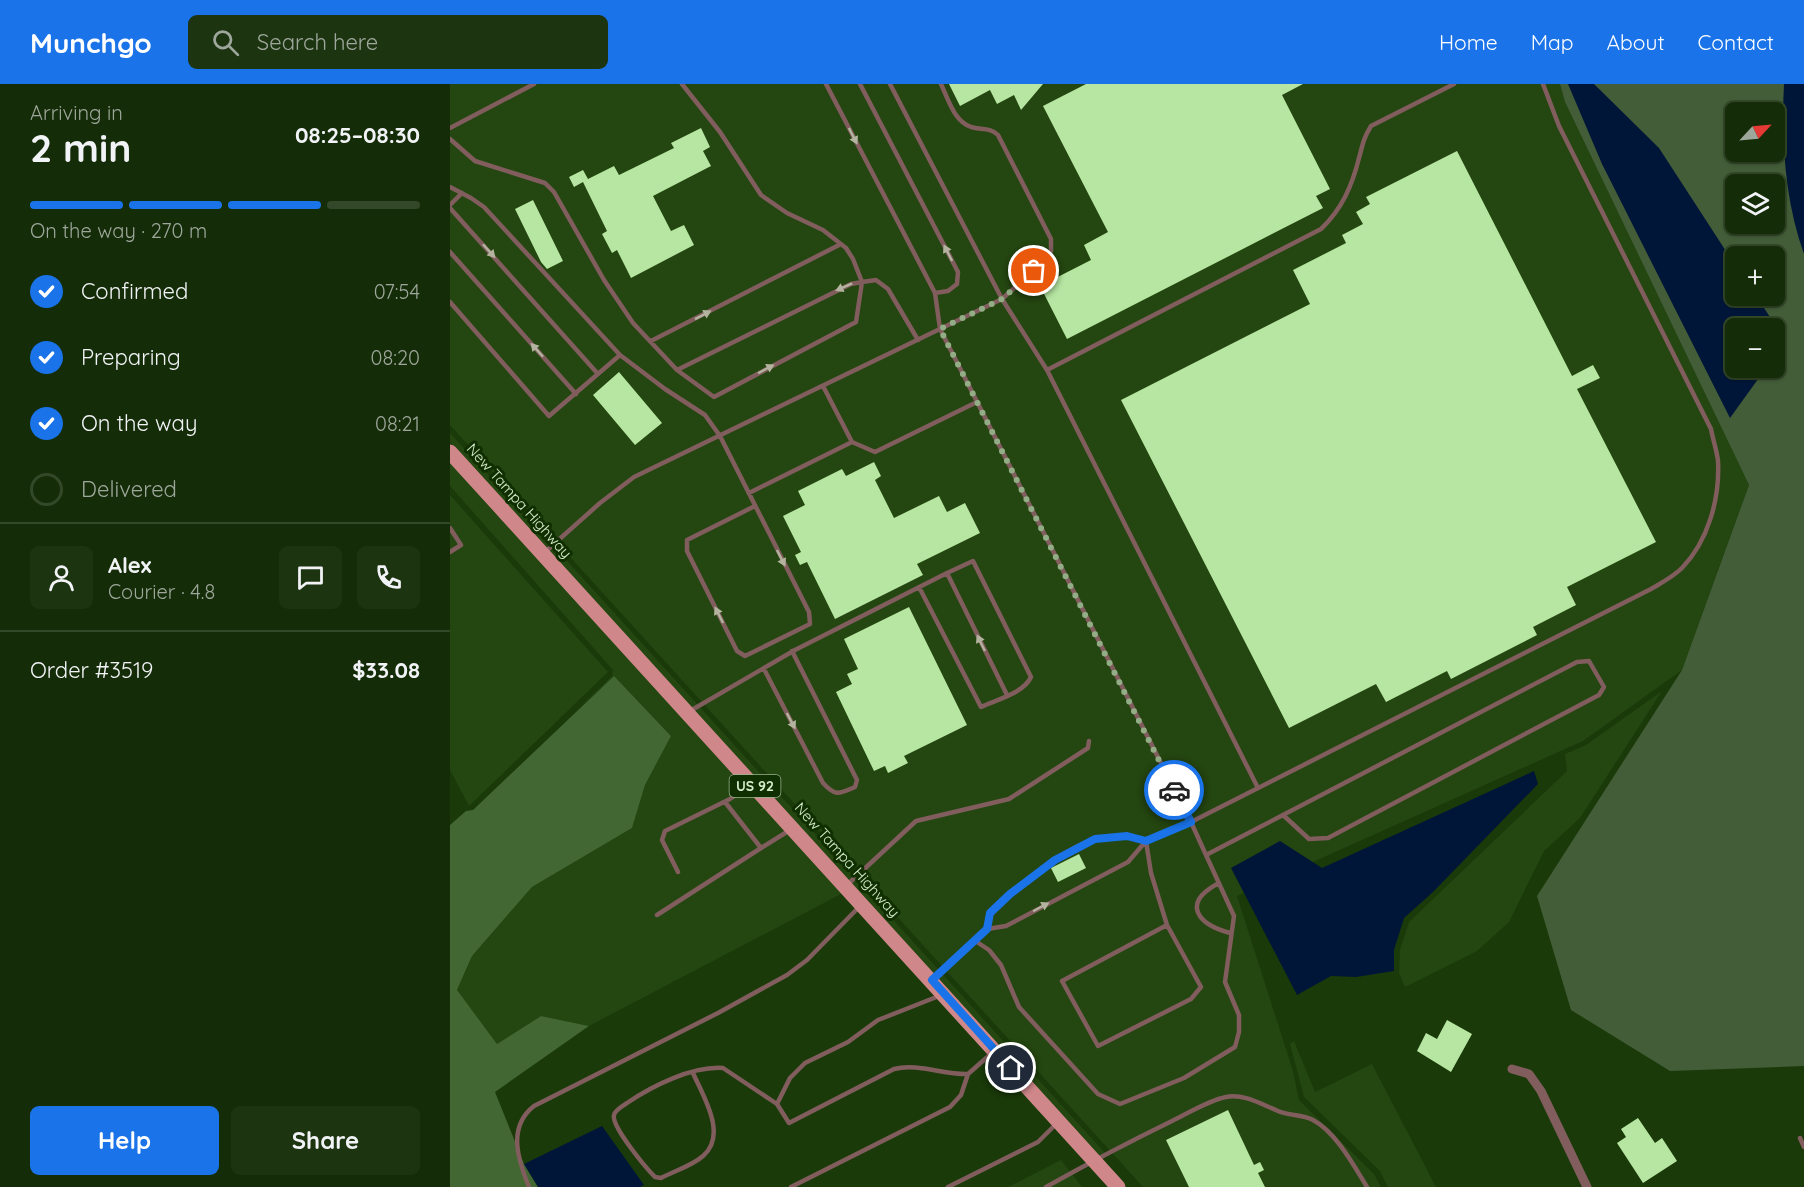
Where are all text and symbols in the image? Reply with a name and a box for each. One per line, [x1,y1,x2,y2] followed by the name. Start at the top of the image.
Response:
[188,15,608,69] search box
[30,25,152,60] text: Munchgo
[209,26,242,59] icon: search
[257,28,378,56] text: Search here
[1439,29,1498,55] text: Home
[1531,29,1574,55] text: Map
[1607,29,1665,55] text: About
[1698,29,1774,55] text: Contact
[30,100,123,125] text: Arriving in
[1725,102,1785,162] north arrow
[1725,102,1785,378] map controls
[295,121,420,149] text: 08:25–08:30
[30,123,132,172] text: 2 min
[848,128,858,145] one-way arrow
[1725,174,1785,234] button: layers
[30,218,207,243] text: On the way · 270 m
[482,244,496,259] one-way arrow
[944,244,954,262] one-way arrow
[1008,245,1059,296] pin
[1725,246,1785,306] button: +
[1017,254,1050,287] icon: bag
[30,275,63,308] icon: check
[81,277,188,305] text: Confirmed
[374,279,420,304] text: 07:54
[836,283,853,292] one-way arrow
[695,310,712,320] one-way arrow
[1725,318,1785,378] button: −
[30,341,63,374] icon: check
[81,343,181,371] text: Preparing
[531,343,544,358] one-way arrow
[371,345,420,370] text: 08:20
[758,364,775,374] one-way arrow
[30,407,63,440] icon: check
[81,409,197,437] text: On the way
[375,411,420,436] text: 08:21
[463,439,576,562] street label: New Tampa Highway
[81,475,177,503] text: Delivered
[30,546,93,609] button: person
[279,546,342,609] button: chat
[357,546,420,609] button: phone
[777,549,786,566] one-way arrow
[108,551,151,579] text: Alex
[108,579,215,604] text: Courier · 4.8
[714,607,723,624] one-way arrow
[976,634,986,651] one-way arrow
[30,656,153,684] text: Order #3519
[352,656,420,684] text: $33.08
[786,713,796,730] one-way arrow
[1144,760,1204,820] courier
[1158,774,1191,807] icon: car
[730,775,780,797] road number: US 92
[791,798,904,921] street label: New Tampa Highway
[1033,902,1050,912] one-way arrow
[985,1042,1036,1093] pin
[994,1051,1027,1084] icon: home
[30,1106,219,1175] button: Help
[231,1106,420,1175] button: Share

